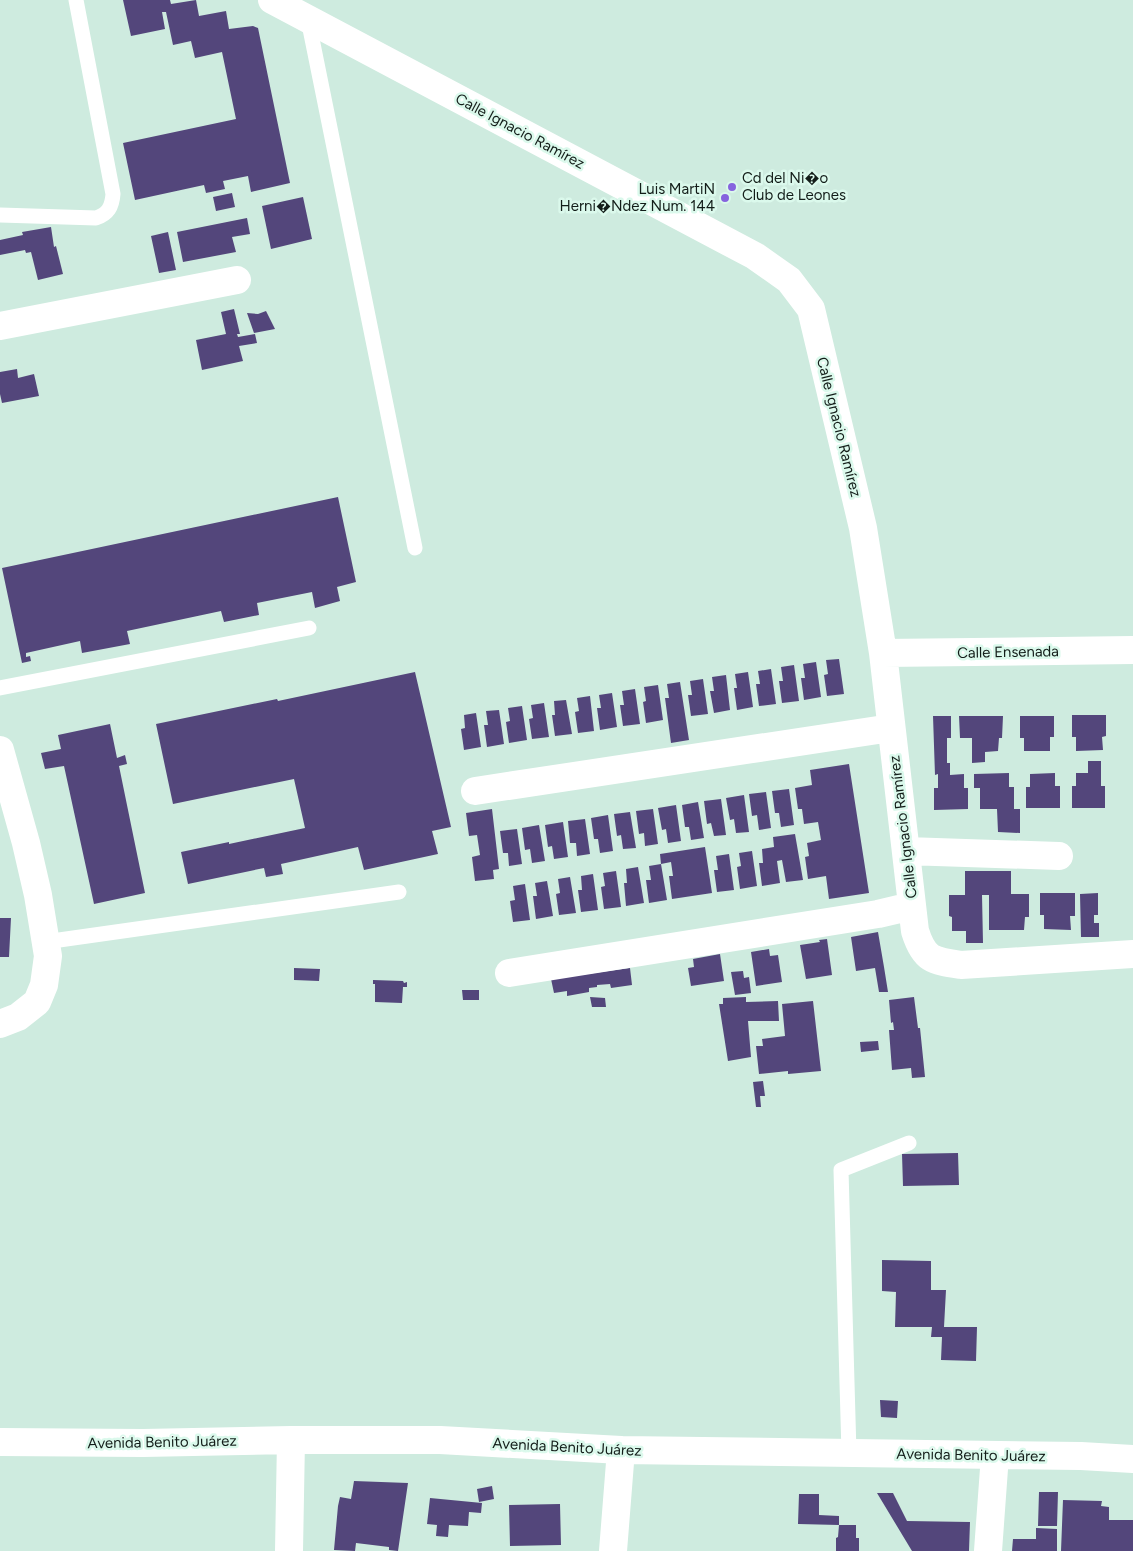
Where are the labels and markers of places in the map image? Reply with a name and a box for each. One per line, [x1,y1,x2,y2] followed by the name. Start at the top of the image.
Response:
[742,169,846,204] place label: Cd del Ni�o Club de Leones
[560,180,715,215] place label: Luis MartiN Herni�Ndez Num. 144
[726,181,738,193] marker: Cd del Ni�o Club de Leones
[719,192,731,204] marker: Luis MartiN Herni�Ndez Num. 144

